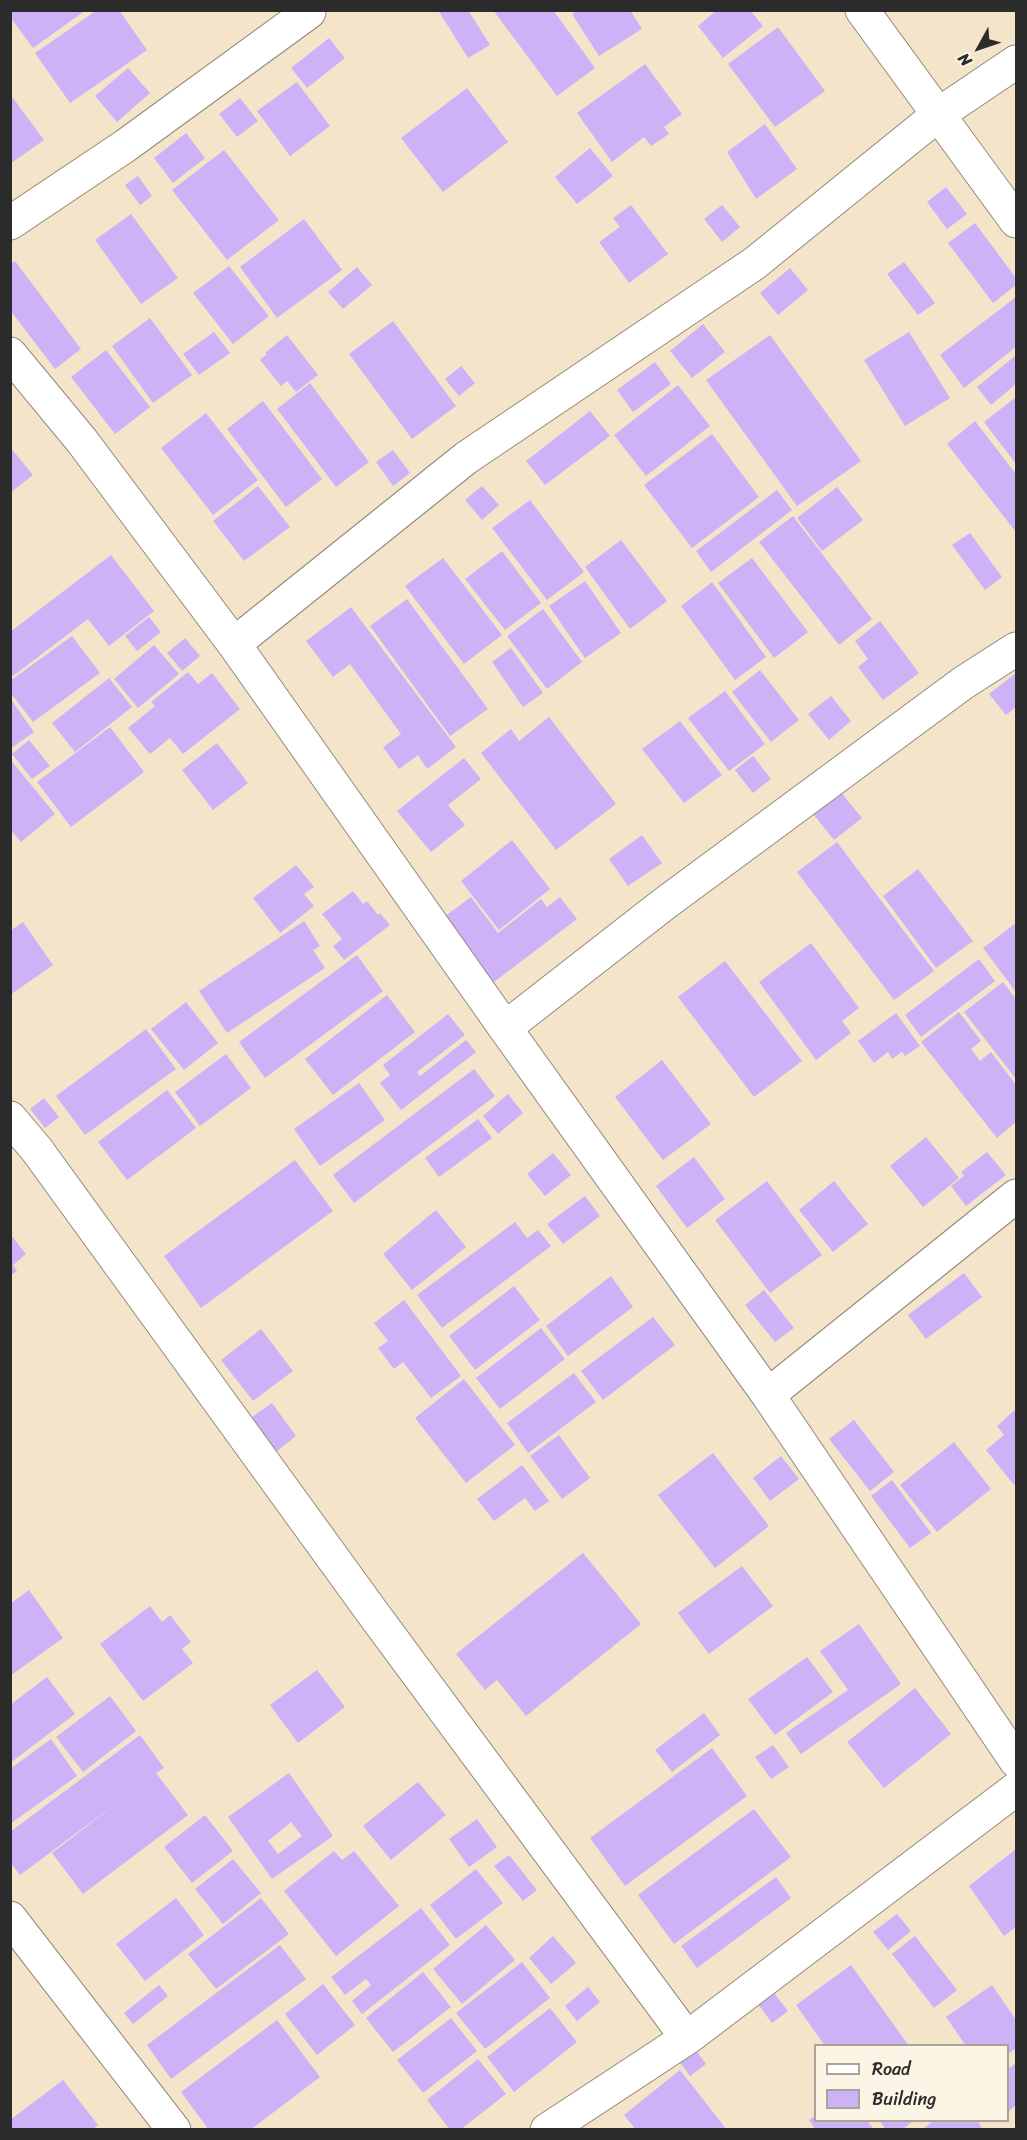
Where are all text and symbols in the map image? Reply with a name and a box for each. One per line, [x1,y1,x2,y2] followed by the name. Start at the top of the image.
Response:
[949,18,1009,78] north arrow
[950,46,980,73] text: N
[814,2044,1009,2122] legend
[872,2053,911,2085] text: Road
[872,2083,936,2115] text: Building

